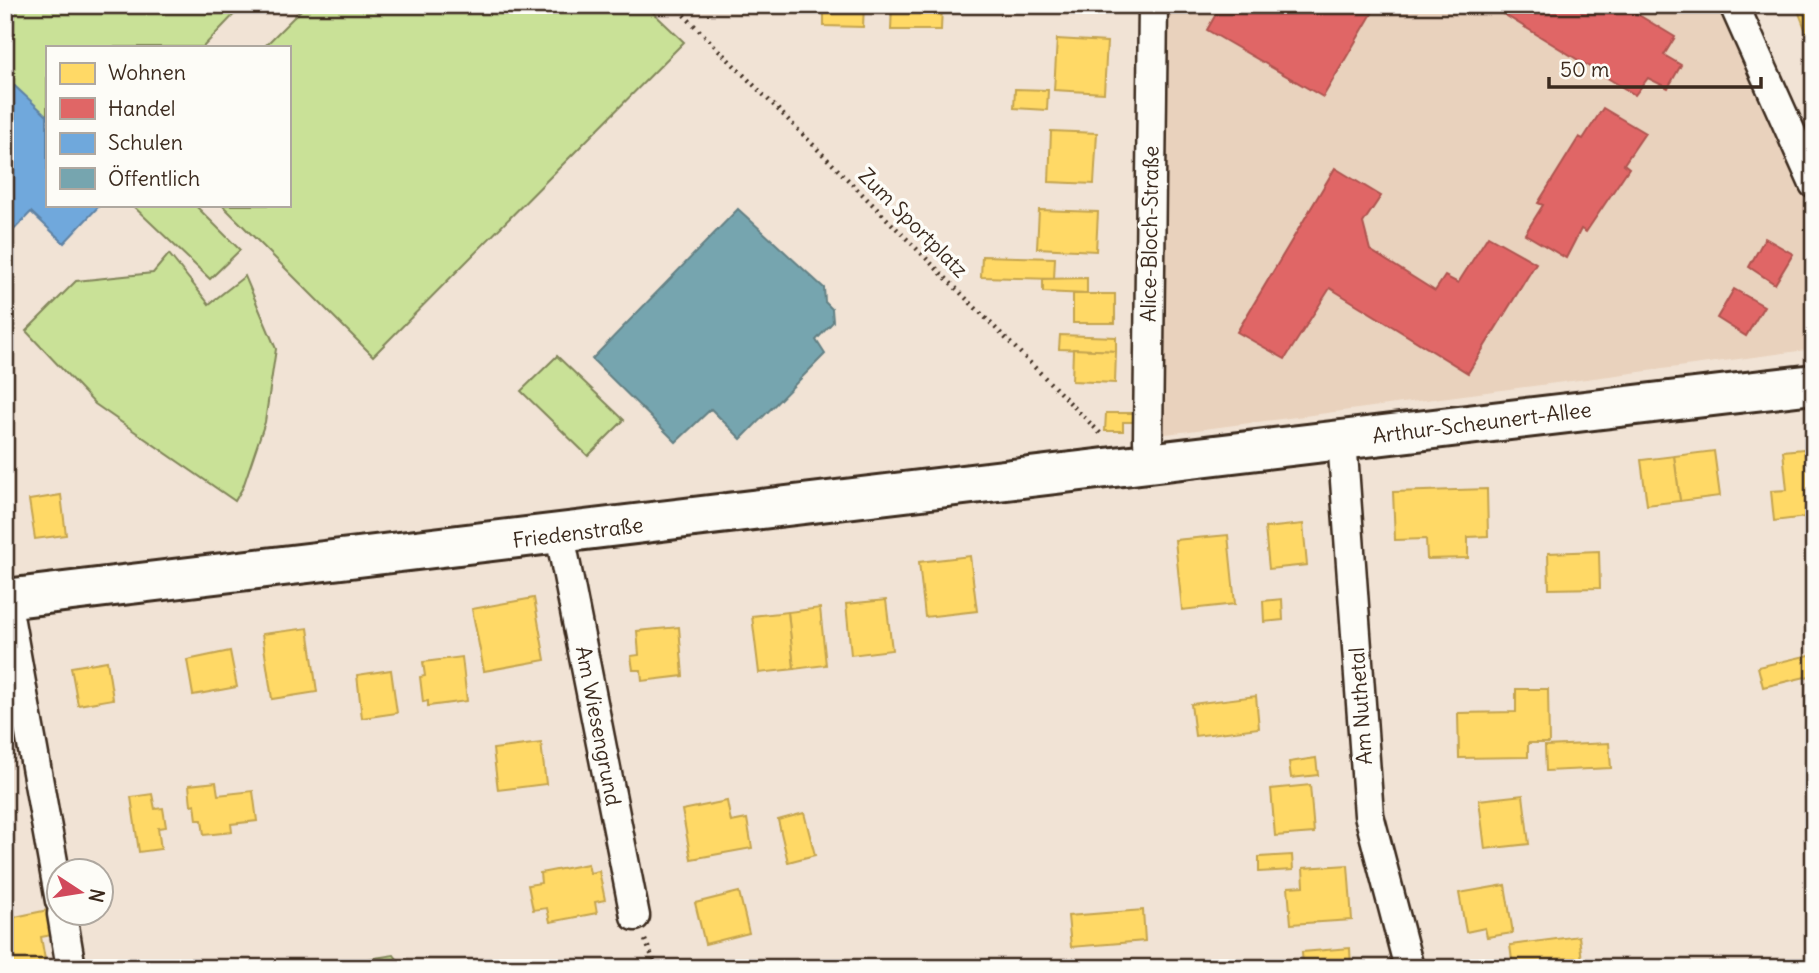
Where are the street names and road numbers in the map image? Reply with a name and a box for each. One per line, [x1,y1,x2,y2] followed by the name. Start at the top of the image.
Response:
[1134,146,1165,322] street label: Alice-Bloch-Straße
[853,162,974,283] street label: Zum Sportplatz
[1371,396,1593,449] street label: Arthur-Scheunert-Allee
[511,511,645,554] street label: Friedenstraße
[570,644,627,808] street label: Am Wiesengrund
[1343,646,1378,766] street label: Am Nuthetal

